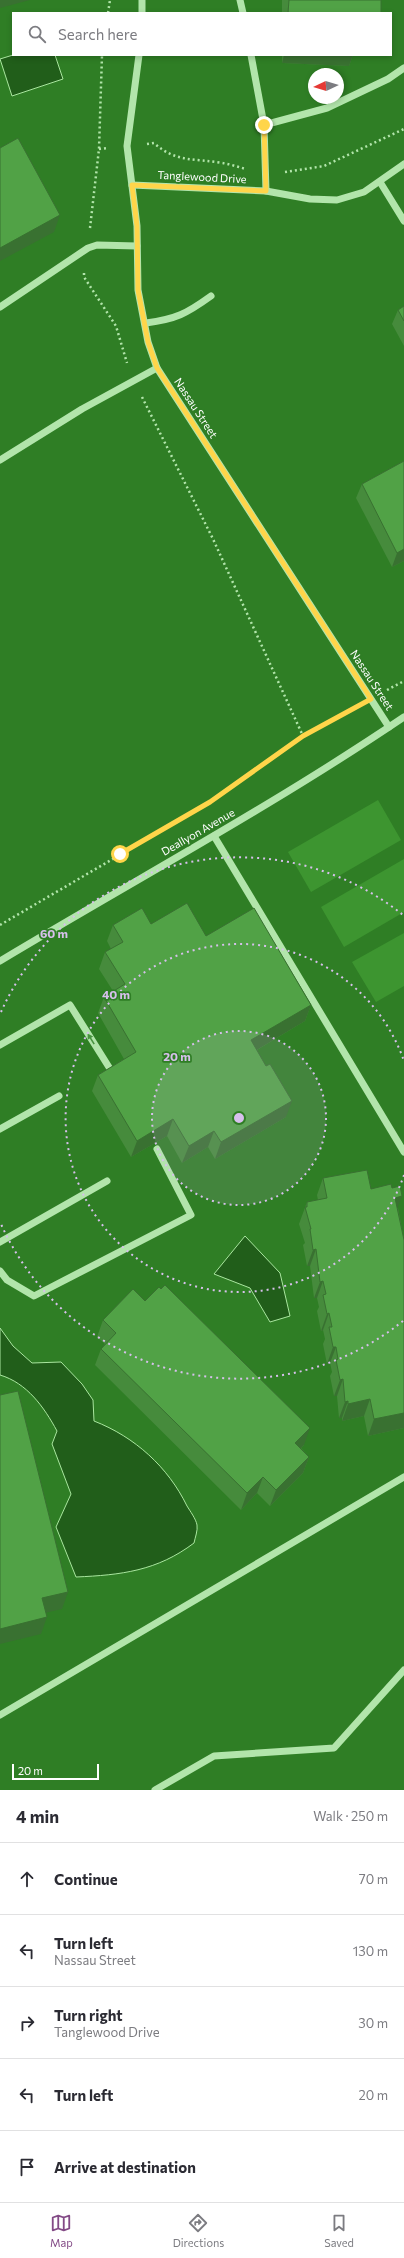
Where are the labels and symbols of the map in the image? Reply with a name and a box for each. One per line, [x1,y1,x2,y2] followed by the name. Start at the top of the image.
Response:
[308,68,344,104] north arrow
[255,116,273,134] route end
[157,168,247,185] street label: Tanglewood Drive
[172,375,221,441] street label: Nassau Street
[348,647,397,713] street label: Nassau Street
[159,805,237,858] street label: Deallyon Avenue
[111,845,129,863] route start
[40,926,68,940] text: 60 m
[102,987,130,1001] text: 40 m
[88,1033,95,1045] one-way arrow
[163,1049,191,1063] text: 20 m
[232,1111,246,1125] centre of rings
[12,1762,99,1781] scale bar

